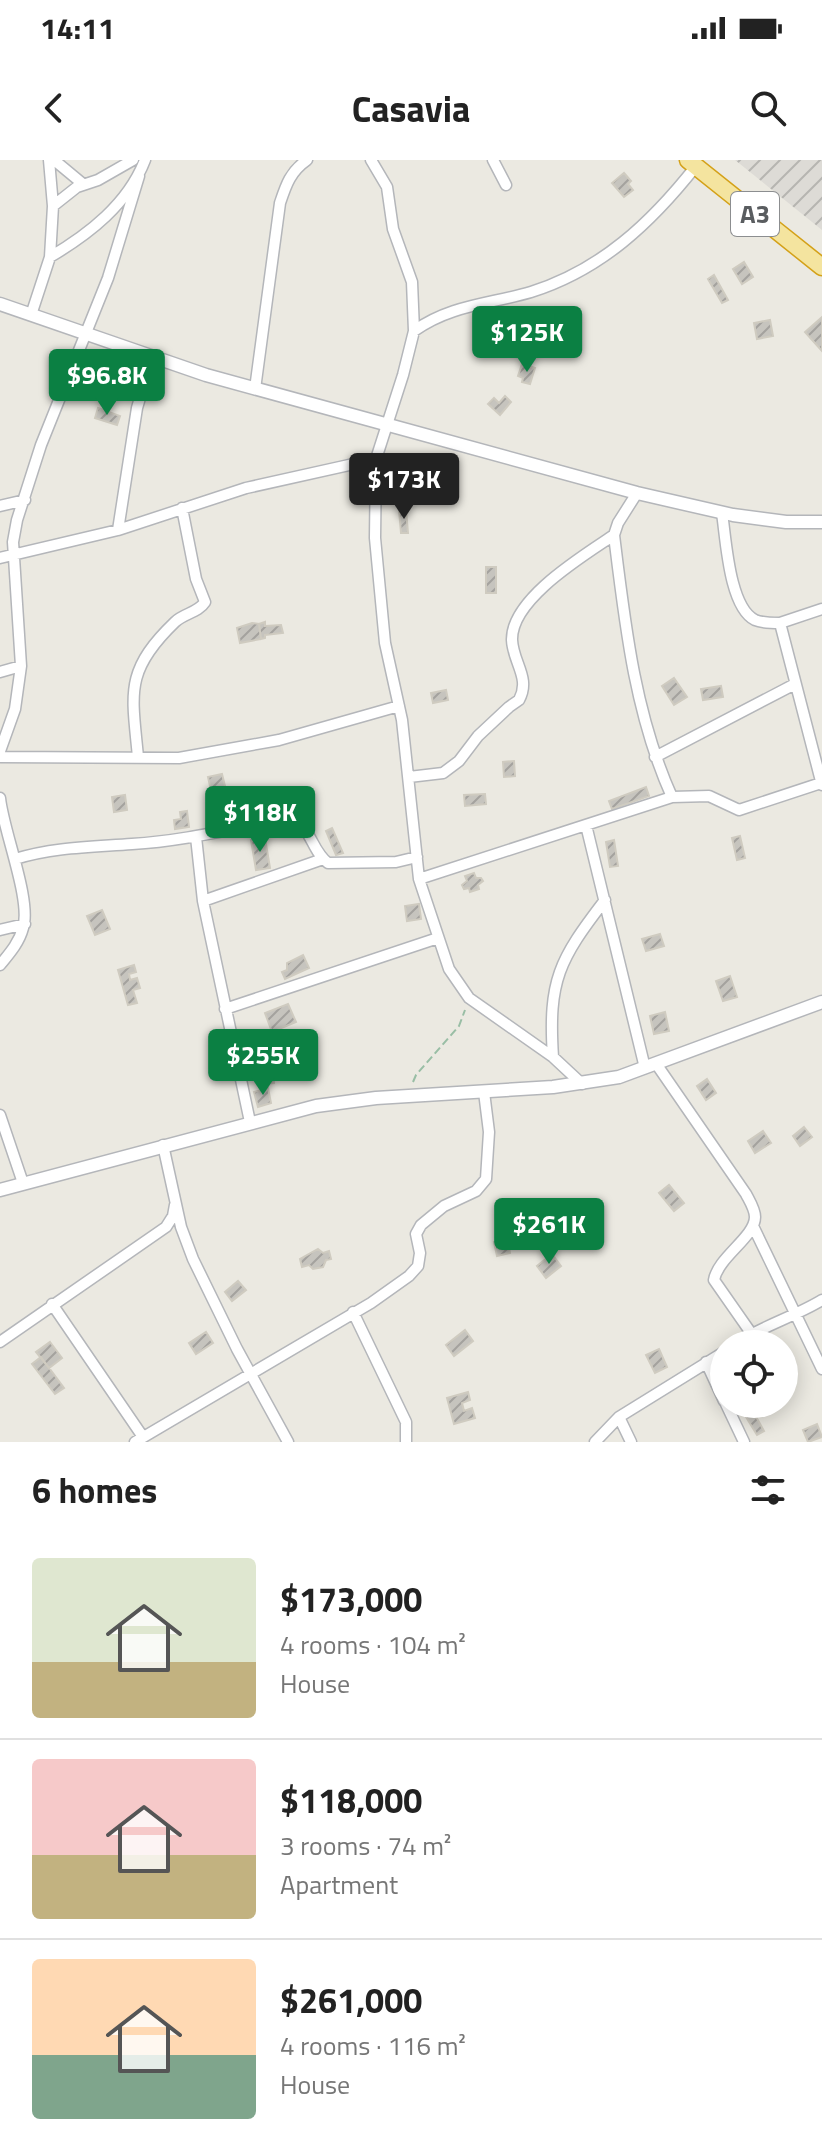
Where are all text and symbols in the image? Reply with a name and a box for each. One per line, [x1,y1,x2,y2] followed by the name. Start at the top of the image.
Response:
[40,5,115,51] text: 14:11
[352,81,470,136] text: Casavia
[32,86,76,130] icon: back
[746,86,790,130] icon: search
[731,192,779,236] road number: A3
[471,306,583,374] pin: $125K
[490,312,564,351] text: $125K
[42,349,172,417] pin: $96.8K
[67,355,147,394] text: $96.8K
[348,453,460,521] pin: $173K
[367,459,441,498] text: $173K
[204,786,316,854] pin: $118K
[223,792,297,831] text: $118K
[207,1029,319,1097] pin: $255K
[226,1035,300,1074] text: $255K
[493,1198,605,1266] pin: $261K
[512,1204,586,1243] text: $261K
[710,1330,798,1418] map controls
[710,1330,798,1418] button: locate
[32,1464,157,1516] text: 6 homes
[746,1468,790,1512] icon: filters
[280,1573,422,1625] text: $173,000
[96,1590,192,1686] icon: home
[280,1625,466,1664] text: 4 rooms · 104 m²
[280,1664,350,1703] text: House
[280,1774,422,1826] text: $118,000
[96,1791,192,1887] icon: home
[280,1826,451,1865] text: 3 rooms · 74 m²
[280,1865,398,1904] text: Apartment
[280,1974,422,2026] text: $261,000
[96,1991,192,2087] icon: home
[280,2026,466,2065] text: 4 rooms · 116 m²
[280,2065,350,2104] text: House

